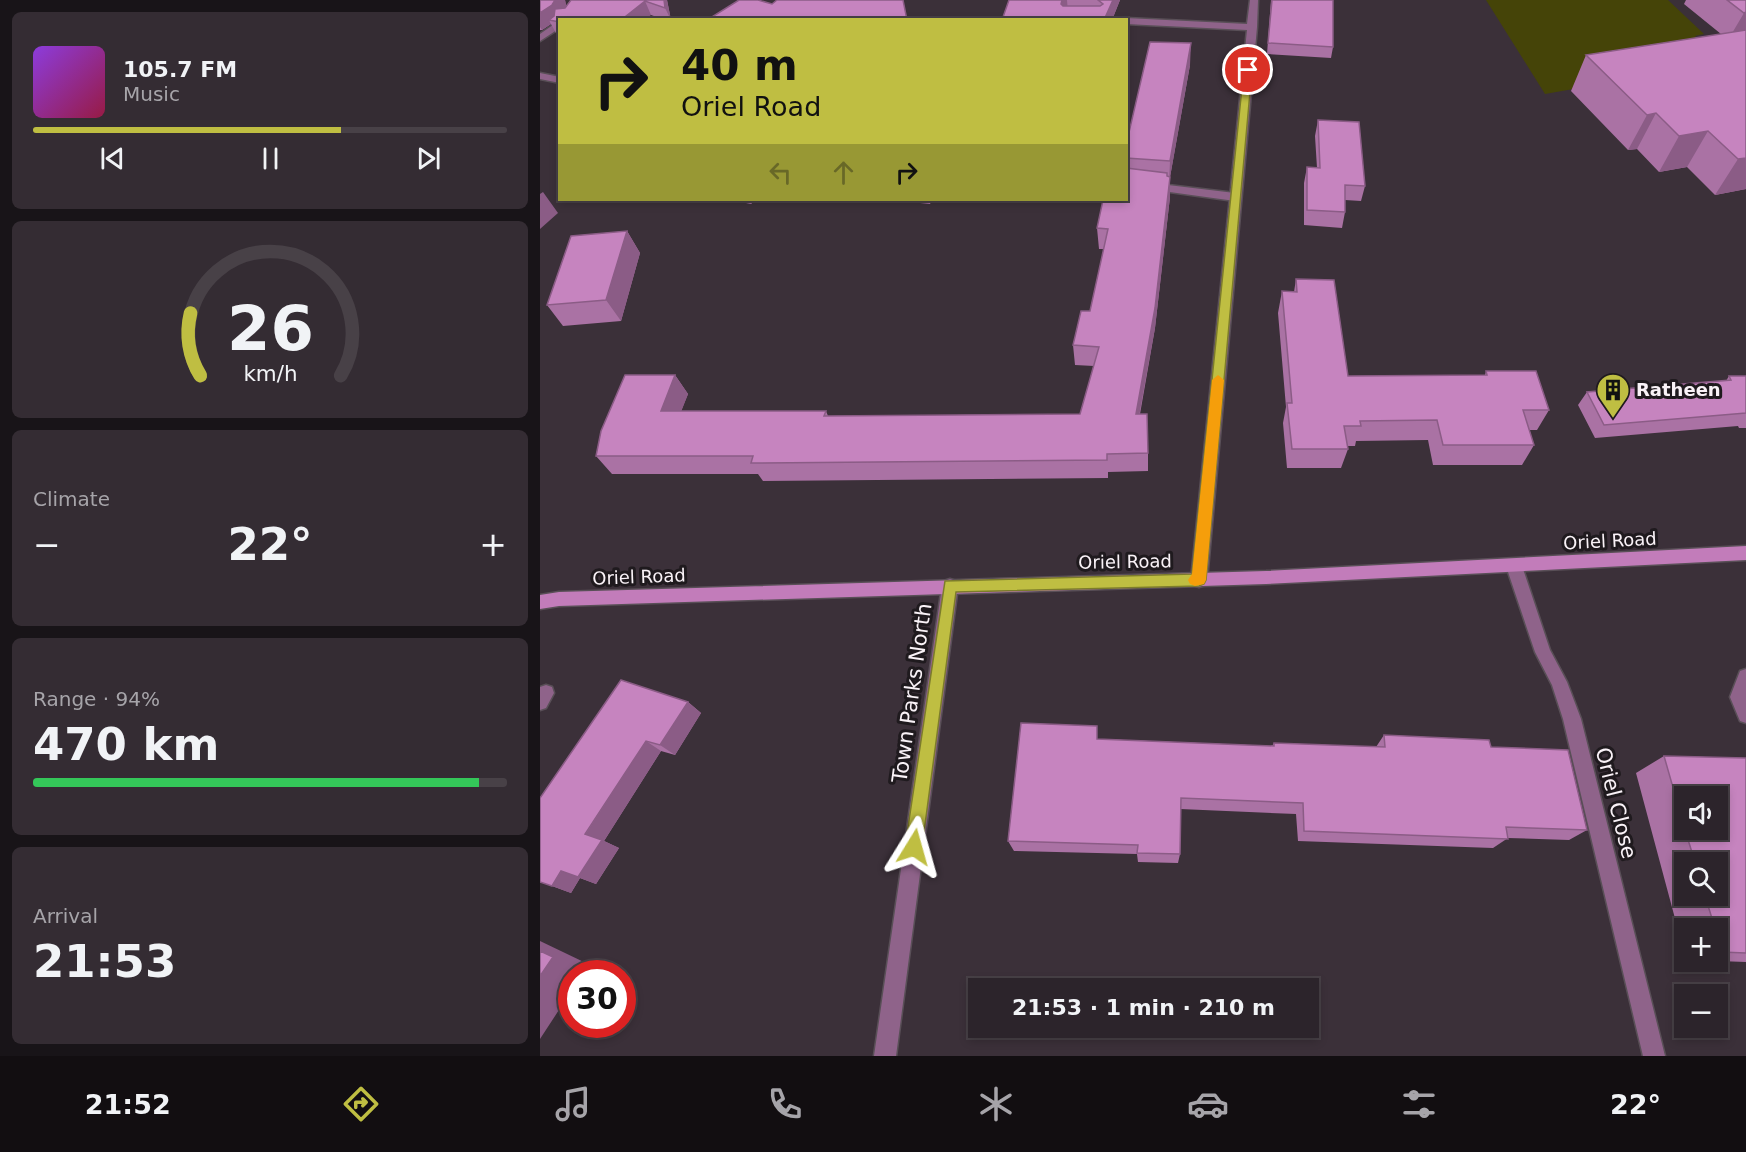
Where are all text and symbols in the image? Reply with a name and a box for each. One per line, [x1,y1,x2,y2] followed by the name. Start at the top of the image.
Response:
[681,41,798,90] text: 40 m
[582,42,660,120] icon: right
[1222,44,1273,95] pin
[1231,53,1264,86] icon: arrive
[123,57,237,82] text: 105.7 FM
[123,82,180,106] text: Music
[681,91,821,122] text: Oriel Road
[96,142,129,175] icon: previous
[254,142,287,175] icon: pause
[412,142,445,175] icon: next
[764,156,797,189] icon: left
[827,156,860,189] icon: ahead
[890,156,923,189] icon: right
[227,292,313,365] text: 26
[243,362,297,387] text: km/h
[1595,372,1631,419] building icon: Ratheen
[1636,379,1721,400] place label: Ratheen
[33,487,110,511] text: Climate
[227,518,313,571] text: 22°
[33,525,61,564] text: −
[479,525,507,564] text: +
[1563,528,1657,553] street label: Oriel Road
[1078,550,1172,573] street label: Oriel Road
[592,564,686,589] street label: Oriel Road
[887,602,936,785] street label: Town Parks North
[33,687,160,711] text: Range · 94%
[33,718,219,771] text: 470 km
[1591,745,1641,861] street label: Oriel Close
[1674,786,1728,1038] map controls
[1674,786,1728,840] button: sound
[882,815,946,879] position arrow
[1674,852,1728,906] button: search
[33,904,98,928] text: Arrival
[1674,918,1728,972] button: +
[33,935,176,988] text: 21:53
[558,960,636,1038] speed limit sign: 30
[1674,984,1728,1038] button: −
[1012,995,1275,1020] text: 21:53 · 1 min · 210 m
[340,1083,382,1125] icon: directions
[552,1083,594,1125] icon: music
[764,1083,806,1125] icon: phone
[975,1083,1017,1125] icon: climate
[1187,1083,1229,1125] icon: car
[1398,1083,1440,1125] icon: filters
[85,1089,171,1120] text: 21:52
[1610,1089,1661,1120] text: 22°

